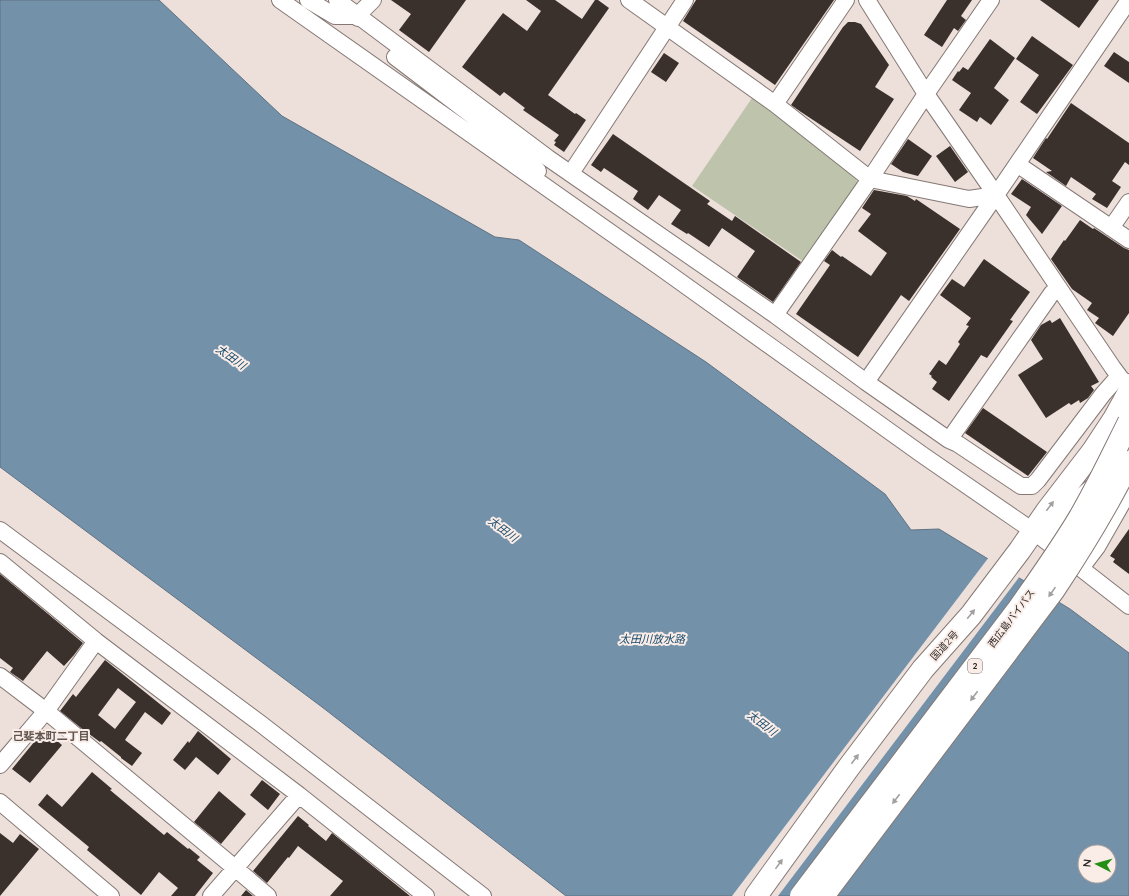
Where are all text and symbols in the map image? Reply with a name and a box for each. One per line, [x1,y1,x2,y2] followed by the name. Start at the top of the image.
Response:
[213,342,249,373] water label: 太田川
[1046,501,1055,512] one-way arrow
[486,513,521,545] water label: 太田川
[1048,586,1056,597] one-way arrow
[985,587,1038,650] street label: 西広島バイパス
[967,609,976,620] one-way arrow
[928,628,961,663] street label: 国道2号
[619,632,686,646] water label: 太田川放水路
[968,659,982,673] road number: 2
[970,690,979,701] one-way arrow
[745,707,780,739] water label: 太田川
[13,729,90,743] district label: 己斐本町二丁目
[851,753,859,764] one-way arrow
[892,794,900,805] one-way arrow
[1077,844,1117,884] north arrow
[1080,858,1094,868] text: N
[775,859,783,870] one-way arrow

